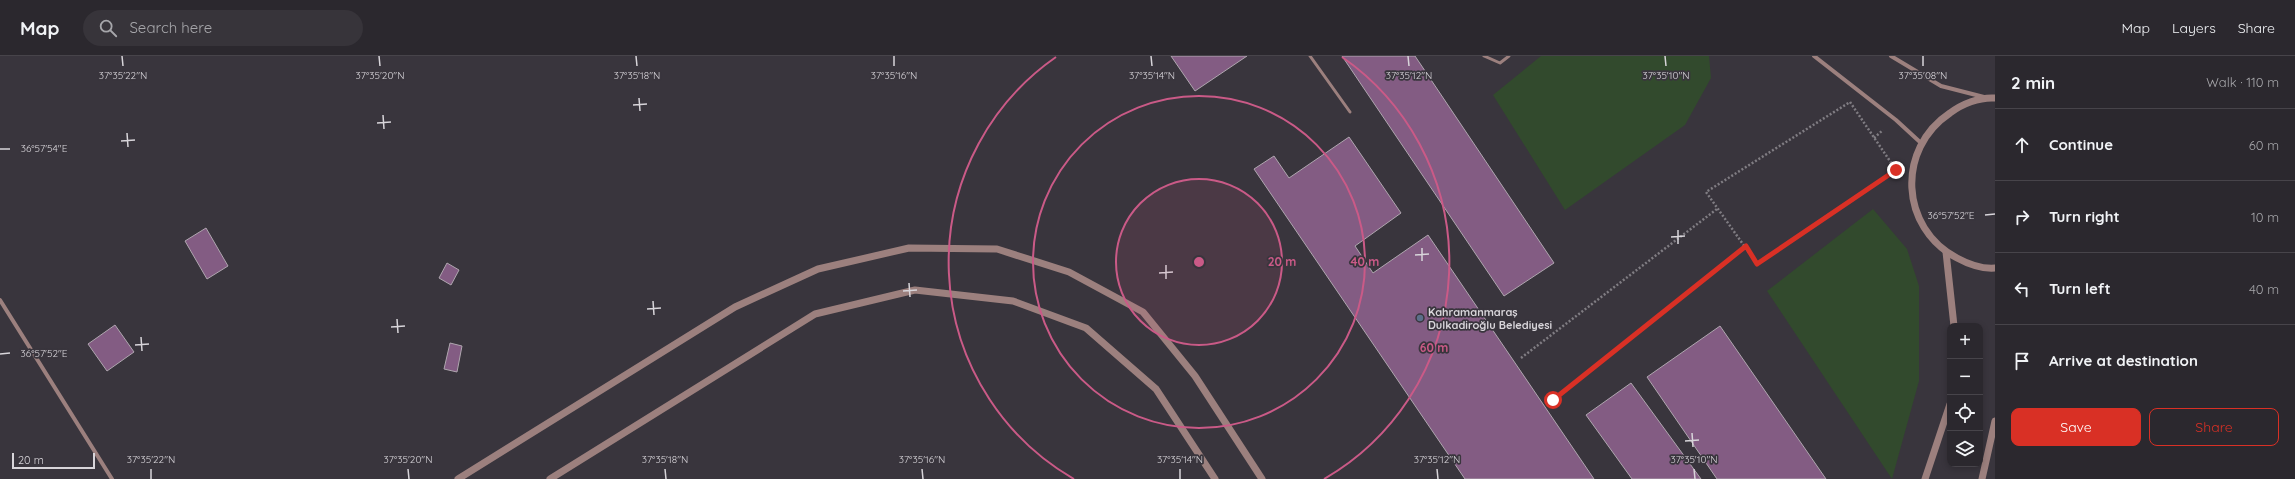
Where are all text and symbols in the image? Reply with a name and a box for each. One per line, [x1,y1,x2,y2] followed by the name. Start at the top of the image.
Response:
[83,10,363,46] search box
[20,16,59,40] text: Map
[97,17,119,39] icon: search
[129,18,212,37] text: Search here
[2121,19,2150,37] text: Map
[2172,19,2216,37] text: Layers
[2238,19,2275,37] text: Share
[99,69,147,82] text: 37°35'22"N
[356,69,404,82] text: 37°35'20"N
[614,69,660,82] text: 37°35'18"N
[871,69,917,82] text: 37°35'16"N
[1129,69,1175,82] text: 37°35'14"N
[1386,69,1432,82] text: 37°35'12"N
[1642,69,1690,82] text: 37°35'10"N
[1899,69,1947,82] text: 37°35'08"N
[2011,72,2055,93] text: 2 min
[2206,74,2279,90] text: Walk · 110 m
[2011,134,2033,156] icon: ahead
[2049,135,2113,154] text: Continue
[2249,137,2279,153] text: 60 m
[21,142,68,155] text: 36°57'54"E
[1887,161,1905,179] route end
[2011,206,2033,228] icon: right
[2049,207,2120,226] text: Turn right
[1928,209,1975,222] text: 36°57'52"E
[2251,209,2279,225] text: 10 m
[1268,254,1296,269] text: 20 m
[1351,254,1379,269] text: 40 m
[1192,255,1206,269] centre of rings
[2011,278,2033,300] icon: left
[2049,279,2111,298] text: Turn left
[2249,281,2279,297] text: 40 m
[1428,305,1552,332] place label: Kahramanmaraş Dulkadiroğlu Belediyesi
[1415,313,1425,323] marker: Kahramanmaraş Dulkadiroğlu Belediyesi
[1947,323,1983,467] map controls
[1947,323,1983,359] button: +
[1420,340,1448,355] text: 60 m
[21,347,68,360] text: 36°57'52"E
[2011,350,2033,372] icon: arrive
[2049,351,2198,370] text: Arrive at destination
[1947,359,1983,395] button: −
[1544,391,1562,409] route start
[1947,395,1983,431] button: locate
[2011,408,2141,446] button: Save
[2149,408,2279,446] button: Share
[1947,431,1983,467] button: layers
[12,451,95,470] scale bar
[18,453,44,467] text: 20 m
[127,453,175,466] text: 37°35'22"N
[384,453,432,466] text: 37°35'20"N
[642,453,688,466] text: 37°35'18"N
[899,453,945,466] text: 37°35'16"N
[1157,453,1203,466] text: 37°35'14"N
[1414,453,1460,466] text: 37°35'12"N
[1670,453,1718,466] text: 37°35'10"N

